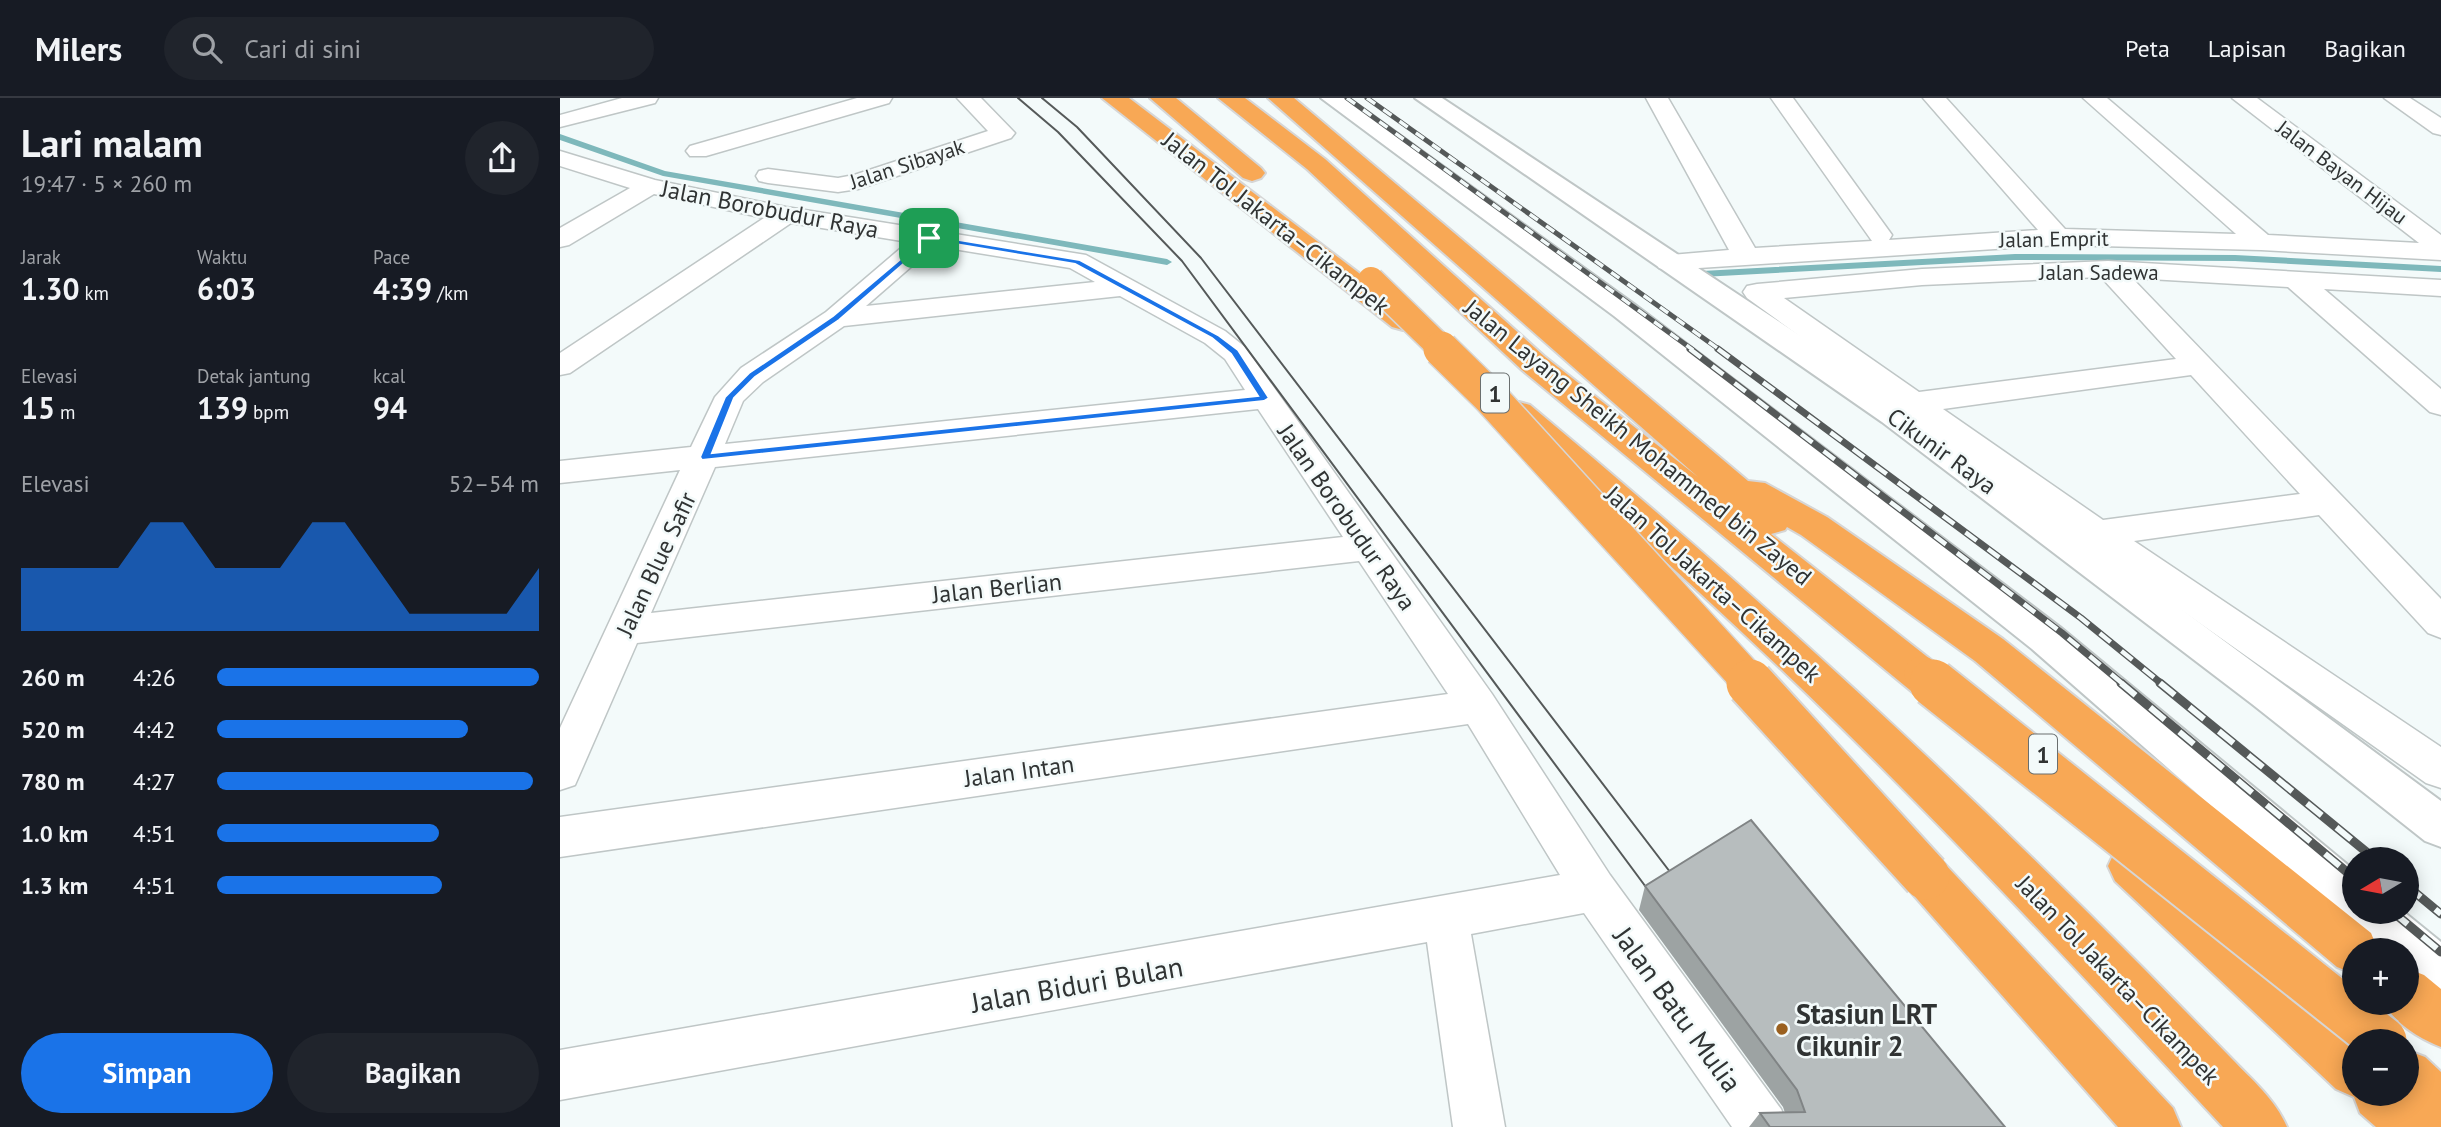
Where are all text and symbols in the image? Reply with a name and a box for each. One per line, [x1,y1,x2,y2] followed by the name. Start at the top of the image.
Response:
[164,17,654,80] search box
[35,27,122,70] text: Milers
[188,29,226,67] icon: search
[244,32,361,65] text: Cari di sini
[2125,33,2170,64] text: Peta
[2208,33,2286,64] text: Lapisan
[2324,33,2406,64] text: Bagikan
[2270,113,2413,230] street label: Jalan Bayan Hijau
[21,118,203,167] text: Lari malam
[465,121,539,195] button: share
[1155,124,1396,322] street label: Jalan Tol Jakarta–Cikampek
[845,133,968,196] street label: Jalan Sibayak
[21,169,192,198] text: 19:47 · 5 × 260 m
[658,173,881,245] street label: Jalan Borobudur Raya
[899,208,959,268] pin
[910,219,948,257] icon: arrive
[1998,225,2109,253] street label: Jalan Emprit
[21,245,61,269] text: Jarak
[197,245,247,269] text: Waktu
[373,245,410,269] text: Pace
[2038,259,2159,286] street label: Jalan Sadewa
[21,269,79,308] text: 1.30
[197,269,256,308] text: 6:03
[373,269,432,308] text: 4:39
[79,281,109,305] text: km
[432,281,468,305] text: /km
[1457,291,1818,592] street label: Jalan Layang Sheikh Mohammed bin Zayed
[21,364,78,388] text: Elevasi
[197,364,311,388] text: Detak jantung
[373,364,405,388] text: kcal
[1481,374,1509,412] road number: 1
[21,388,55,427] text: 15
[197,388,248,427] text: 139
[373,388,407,427] text: 94
[55,400,76,424] text: m
[248,400,289,424] text: bpm
[1881,401,2003,501] street label: Cikunir Raya
[1270,417,1423,616] street label: Jalan Borobudur Raya
[21,469,90,498] text: Elevasi
[449,469,539,498] text: 52–54 m
[1598,478,1828,689] street label: Jalan Tol Jakarta–Cikampek
[609,487,703,642] street label: Jalan Blue Safir
[930,566,1063,610] street label: Jalan Berlian
[21,663,84,692] text: 260 m
[133,663,176,692] text: 4:26
[21,715,84,744] text: 520 m
[133,715,176,744] text: 4:42
[2029,734,2057,774] road number: 1
[961,748,1076,794] street label: Jalan Intan
[21,767,84,796] text: 780 m
[133,767,176,796] text: 4:27
[21,819,88,848] text: 1.0 km
[133,819,176,848] text: 4:51
[2342,847,2418,924] north arrow
[2342,847,2419,1106] map controls
[2009,868,2227,1092] street label: Jalan Tol Jakarta–Cikampek
[21,871,88,900] text: 1.3 km
[133,871,176,900] text: 4:51
[1605,918,1751,1099] street label: Jalan Batu Mulia
[2342,938,2419,1015] button: +
[967,947,1186,1021] street label: Jalan Biduri Bulan
[1796,995,1937,1064] place label: Stasiun LRT Cikunir 2
[1774,1021,1790,1037] marker: Stasiun LRT Cikunir 2
[2342,1029,2419,1106] button: −
[21,1033,273,1113] button: Simpan
[287,1033,539,1113] button: Bagikan

